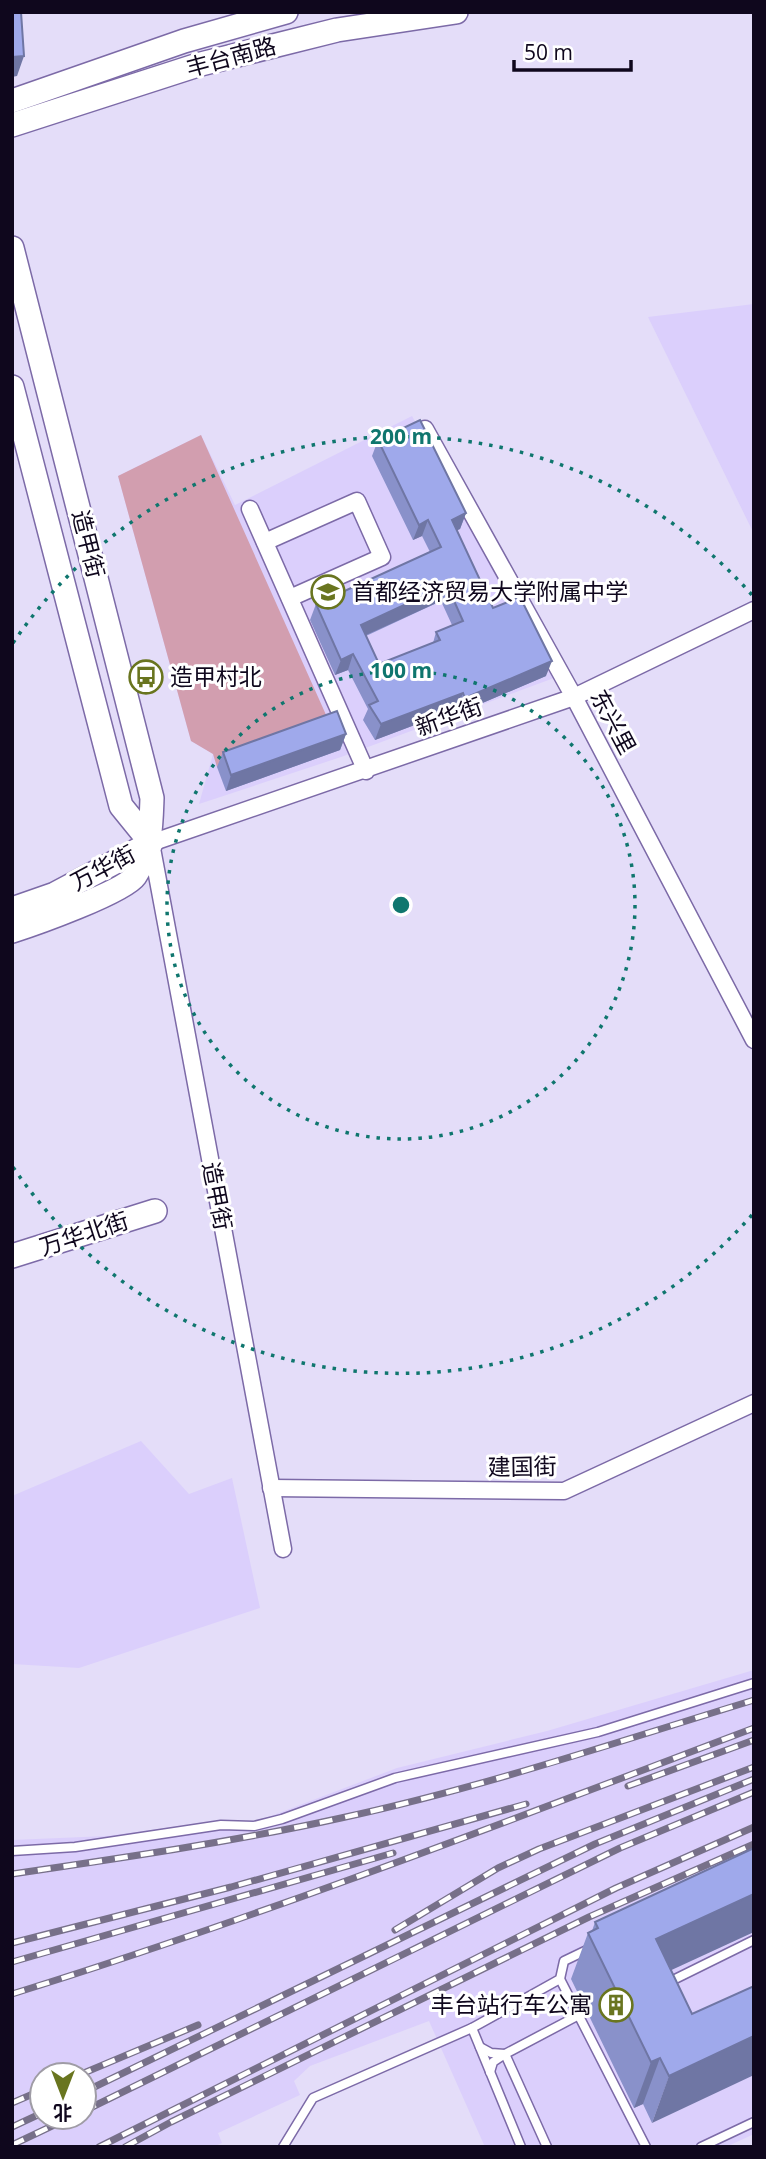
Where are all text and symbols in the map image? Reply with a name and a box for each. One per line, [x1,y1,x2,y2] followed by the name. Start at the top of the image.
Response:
[514,28,631,72] scale bar
[182,29,279,83] street label: 丰台南路
[524,38,573,66] text: 50 m
[370,422,432,450] text: 200 m
[65,506,113,581] street label: 造甲街
[309,573,347,611] school or university icon: 首都经济贸易大学附属中学
[352,575,628,607] place label: 首都经济贸易大学附属中学
[370,656,432,684] text: 100 m
[127,658,165,696] bus stop icon: 造甲村北
[170,660,262,692] place label: 造甲村北
[584,684,644,760] street label: 东兴里
[411,689,487,743] street label: 新华街
[65,837,141,897] street label: 万华街
[389,893,413,917] centre of rings
[196,1159,240,1233] street label: 造甲街
[35,1204,132,1262] street label: 万华北街
[487,1449,557,1483] street label: 建国街
[597,1986,635,2024] building icon: 丰台站行车公寓
[431,1988,592,2020] place label: 丰台站行车公寓
[28,2061,98,2131] north arrow
[53,2100,73,2126] text: 北

